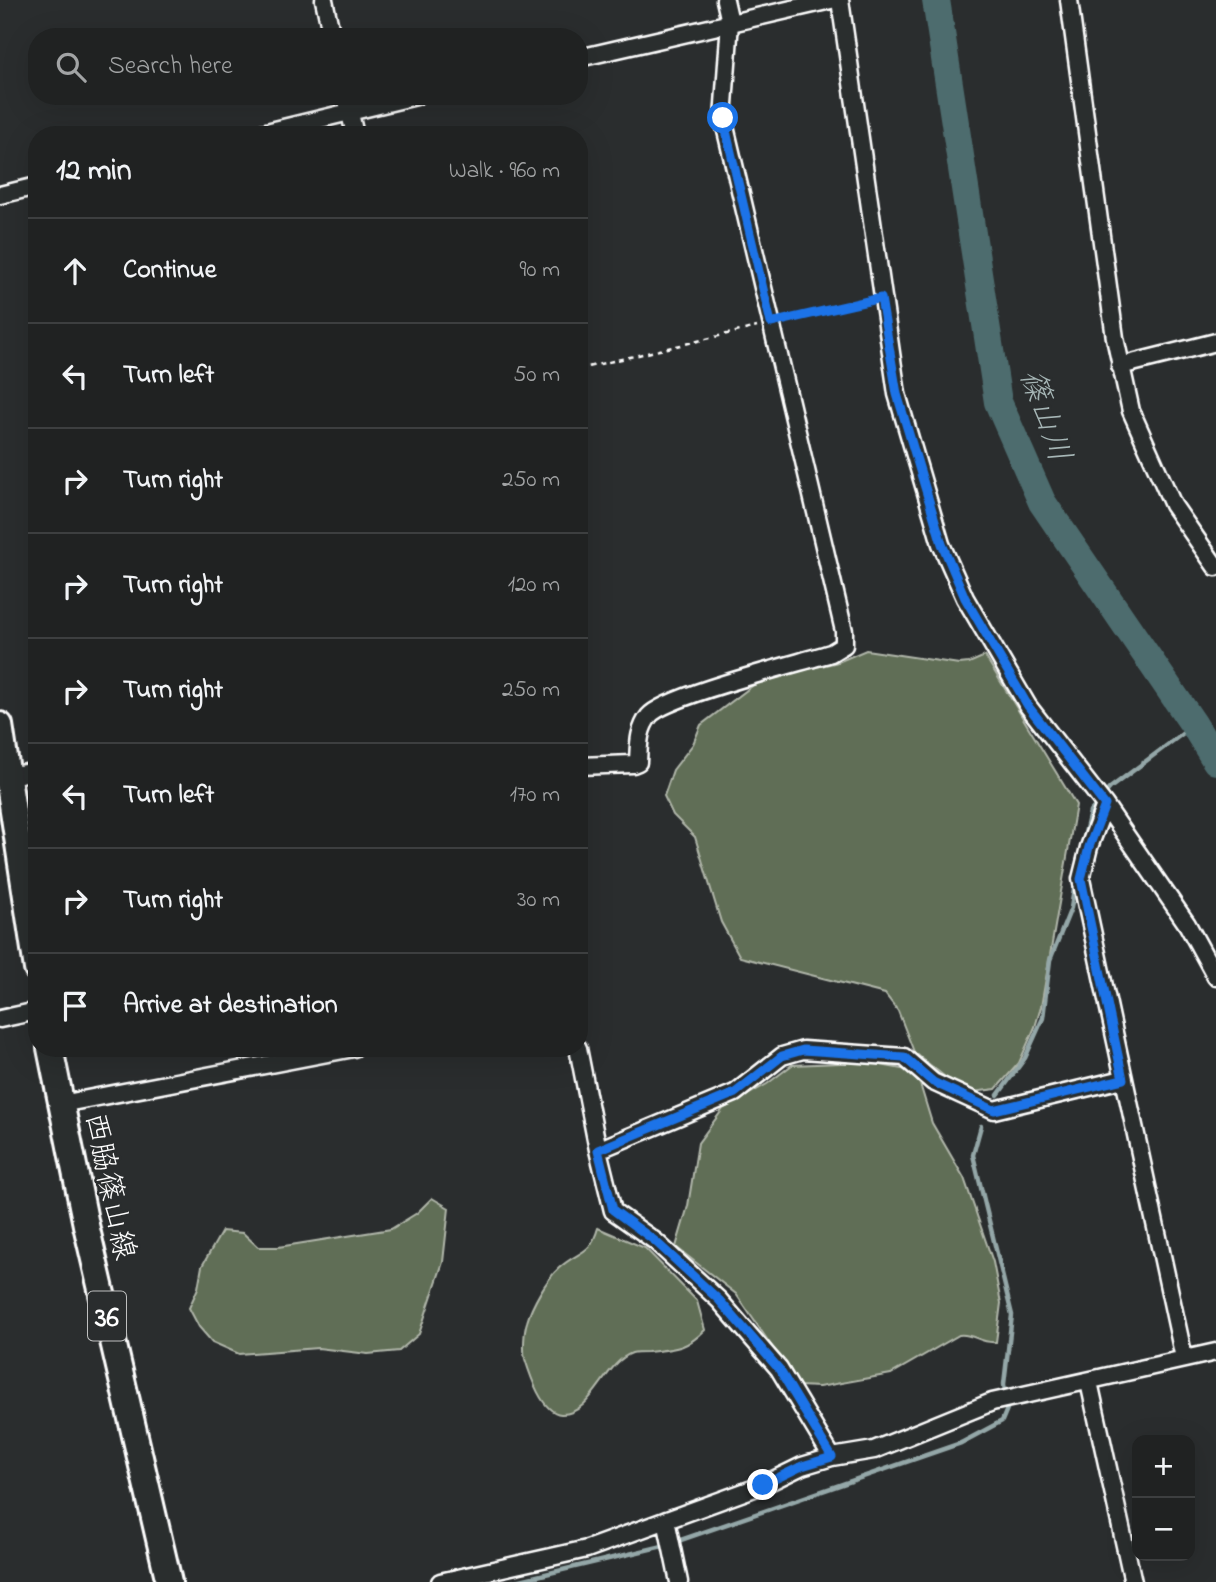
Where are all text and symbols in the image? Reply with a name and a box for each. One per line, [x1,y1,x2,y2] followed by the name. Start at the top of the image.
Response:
[28,28,588,105] search box
[52,48,90,86] icon: search
[108,48,233,86] text: Search here
[707,102,738,133] route start
[56,150,131,194] text: 12 min
[449,155,560,188] text: Walk · 960 m
[56,252,94,290] icon: ahead
[123,252,216,290] text: Continue
[520,254,560,287] text: 90 m
[56,357,94,395] icon: left
[123,357,214,395] text: Turn left
[513,359,560,392] text: 50 m
[1006,363,1082,469] water label: 篠山川
[56,462,94,500] icon: right
[123,462,223,500] text: Turn right
[502,464,560,497] text: 250 m
[56,567,94,605] icon: right
[123,567,223,605] text: Turn right
[508,569,560,602] text: 120 m
[56,672,94,710] icon: right
[123,672,223,710] text: Turn right
[502,674,560,707] text: 250 m
[56,777,94,815] icon: left
[123,777,214,815] text: Turn left
[510,779,560,812] text: 170 m
[56,882,94,920] icon: right
[123,882,223,920] text: Turn right
[517,884,560,917] text: 30 m
[56,987,94,1025] icon: arrive
[123,987,338,1025] text: Arrive at destination
[71,1109,145,1265] street label: 西脇篠山線
[88,1292,126,1340] road number: 36
[1132,1435,1195,1561] map controls
[1132,1435,1195,1498] button: +
[747,1469,778,1500] route end
[1132,1498,1195,1561] button: −

